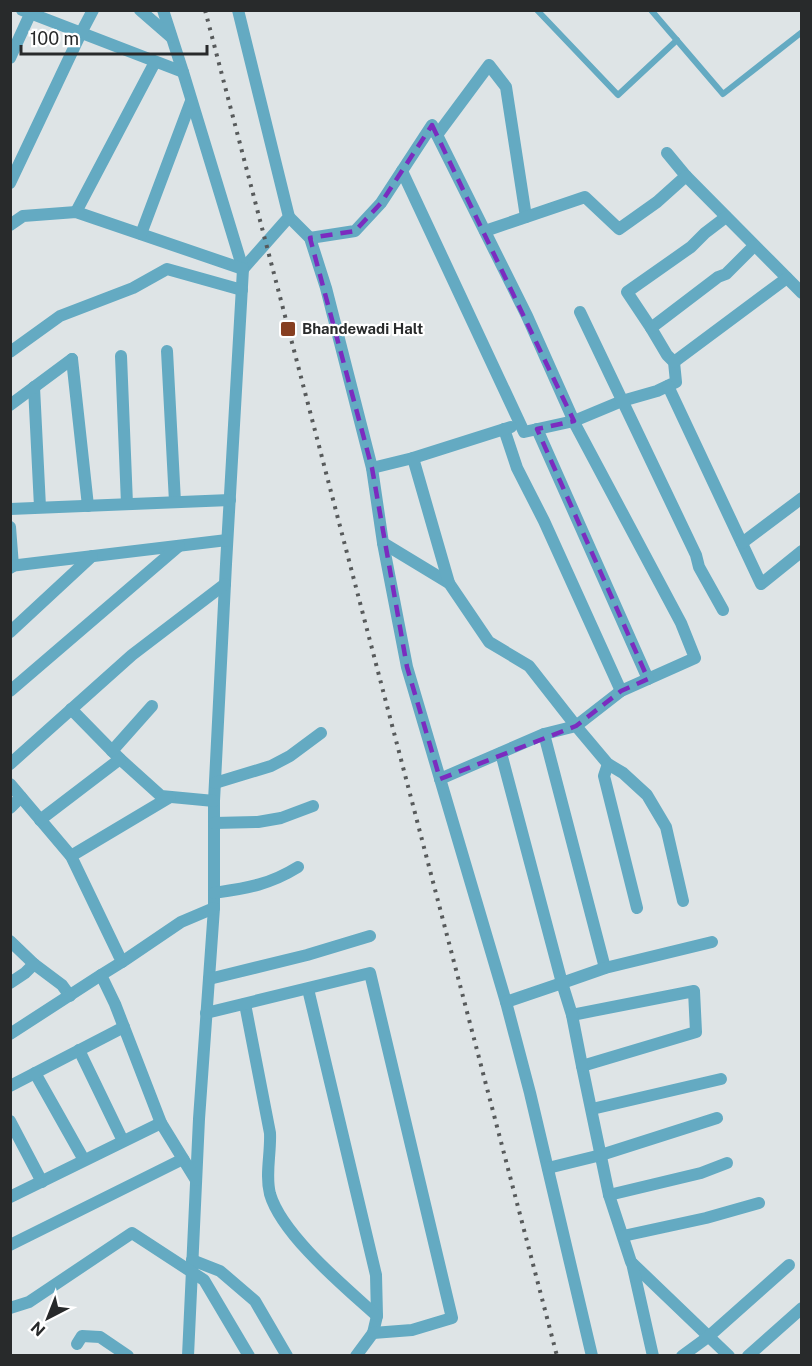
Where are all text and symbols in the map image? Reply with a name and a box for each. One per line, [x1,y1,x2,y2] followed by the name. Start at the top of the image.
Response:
[21,18,207,56] scale bar
[30,28,79,49] text: 100 m
[279,320,297,338] marker: Bhandewadi Halt
[302,320,423,337] place label: Bhandewadi Halt
[18,1288,78,1348] north arrow
[27,1318,49,1340] text: N

